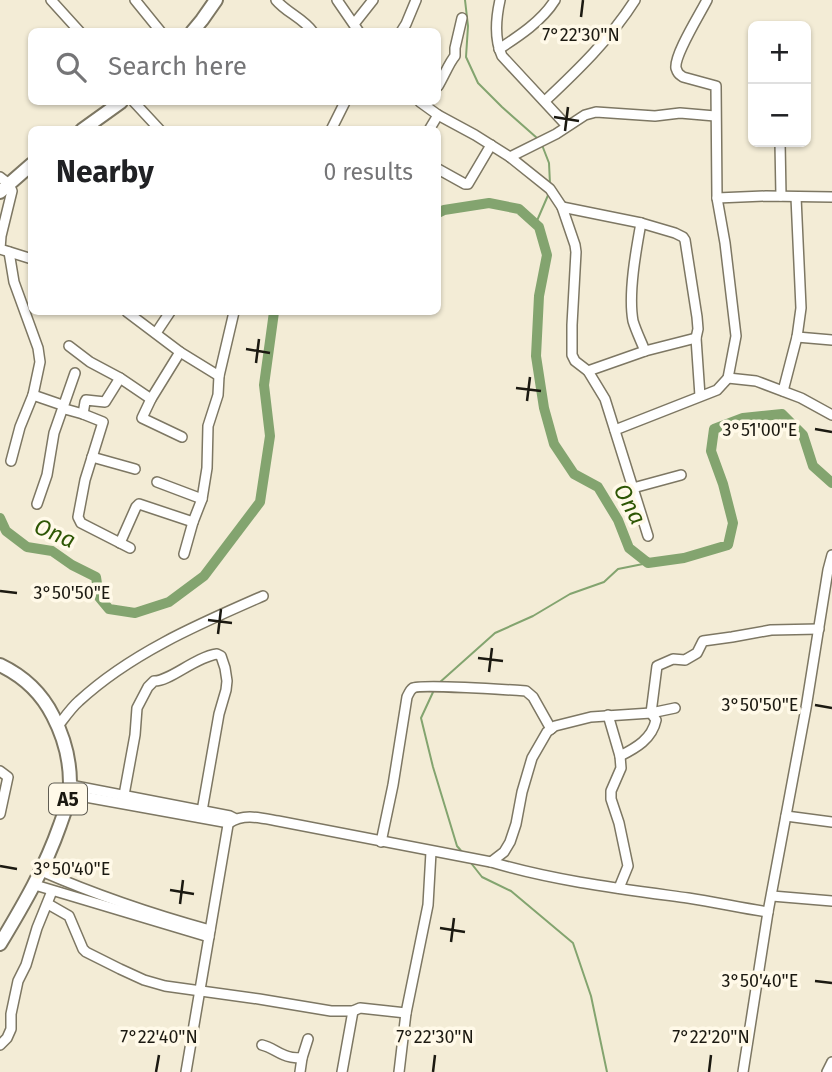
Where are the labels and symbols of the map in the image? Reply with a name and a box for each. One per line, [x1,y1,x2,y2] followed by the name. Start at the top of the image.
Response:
[542,24,620,46] text: 7°22'30"N
[723,419,797,441] text: 3°51'00"E
[608,479,652,529] water label: Ona
[30,512,80,554] water label: Ona
[34,582,110,604] text: 3°50'50"E
[722,694,798,716] text: 3°50'50"E
[49,784,87,814] road number: A5
[34,858,110,880] text: 3°50'40"E
[722,970,798,992] text: 3°50'40"E
[120,1026,198,1048] text: 7°22'40"N
[396,1026,474,1048] text: 7°22'30"N
[672,1026,750,1048] text: 7°22'20"N

